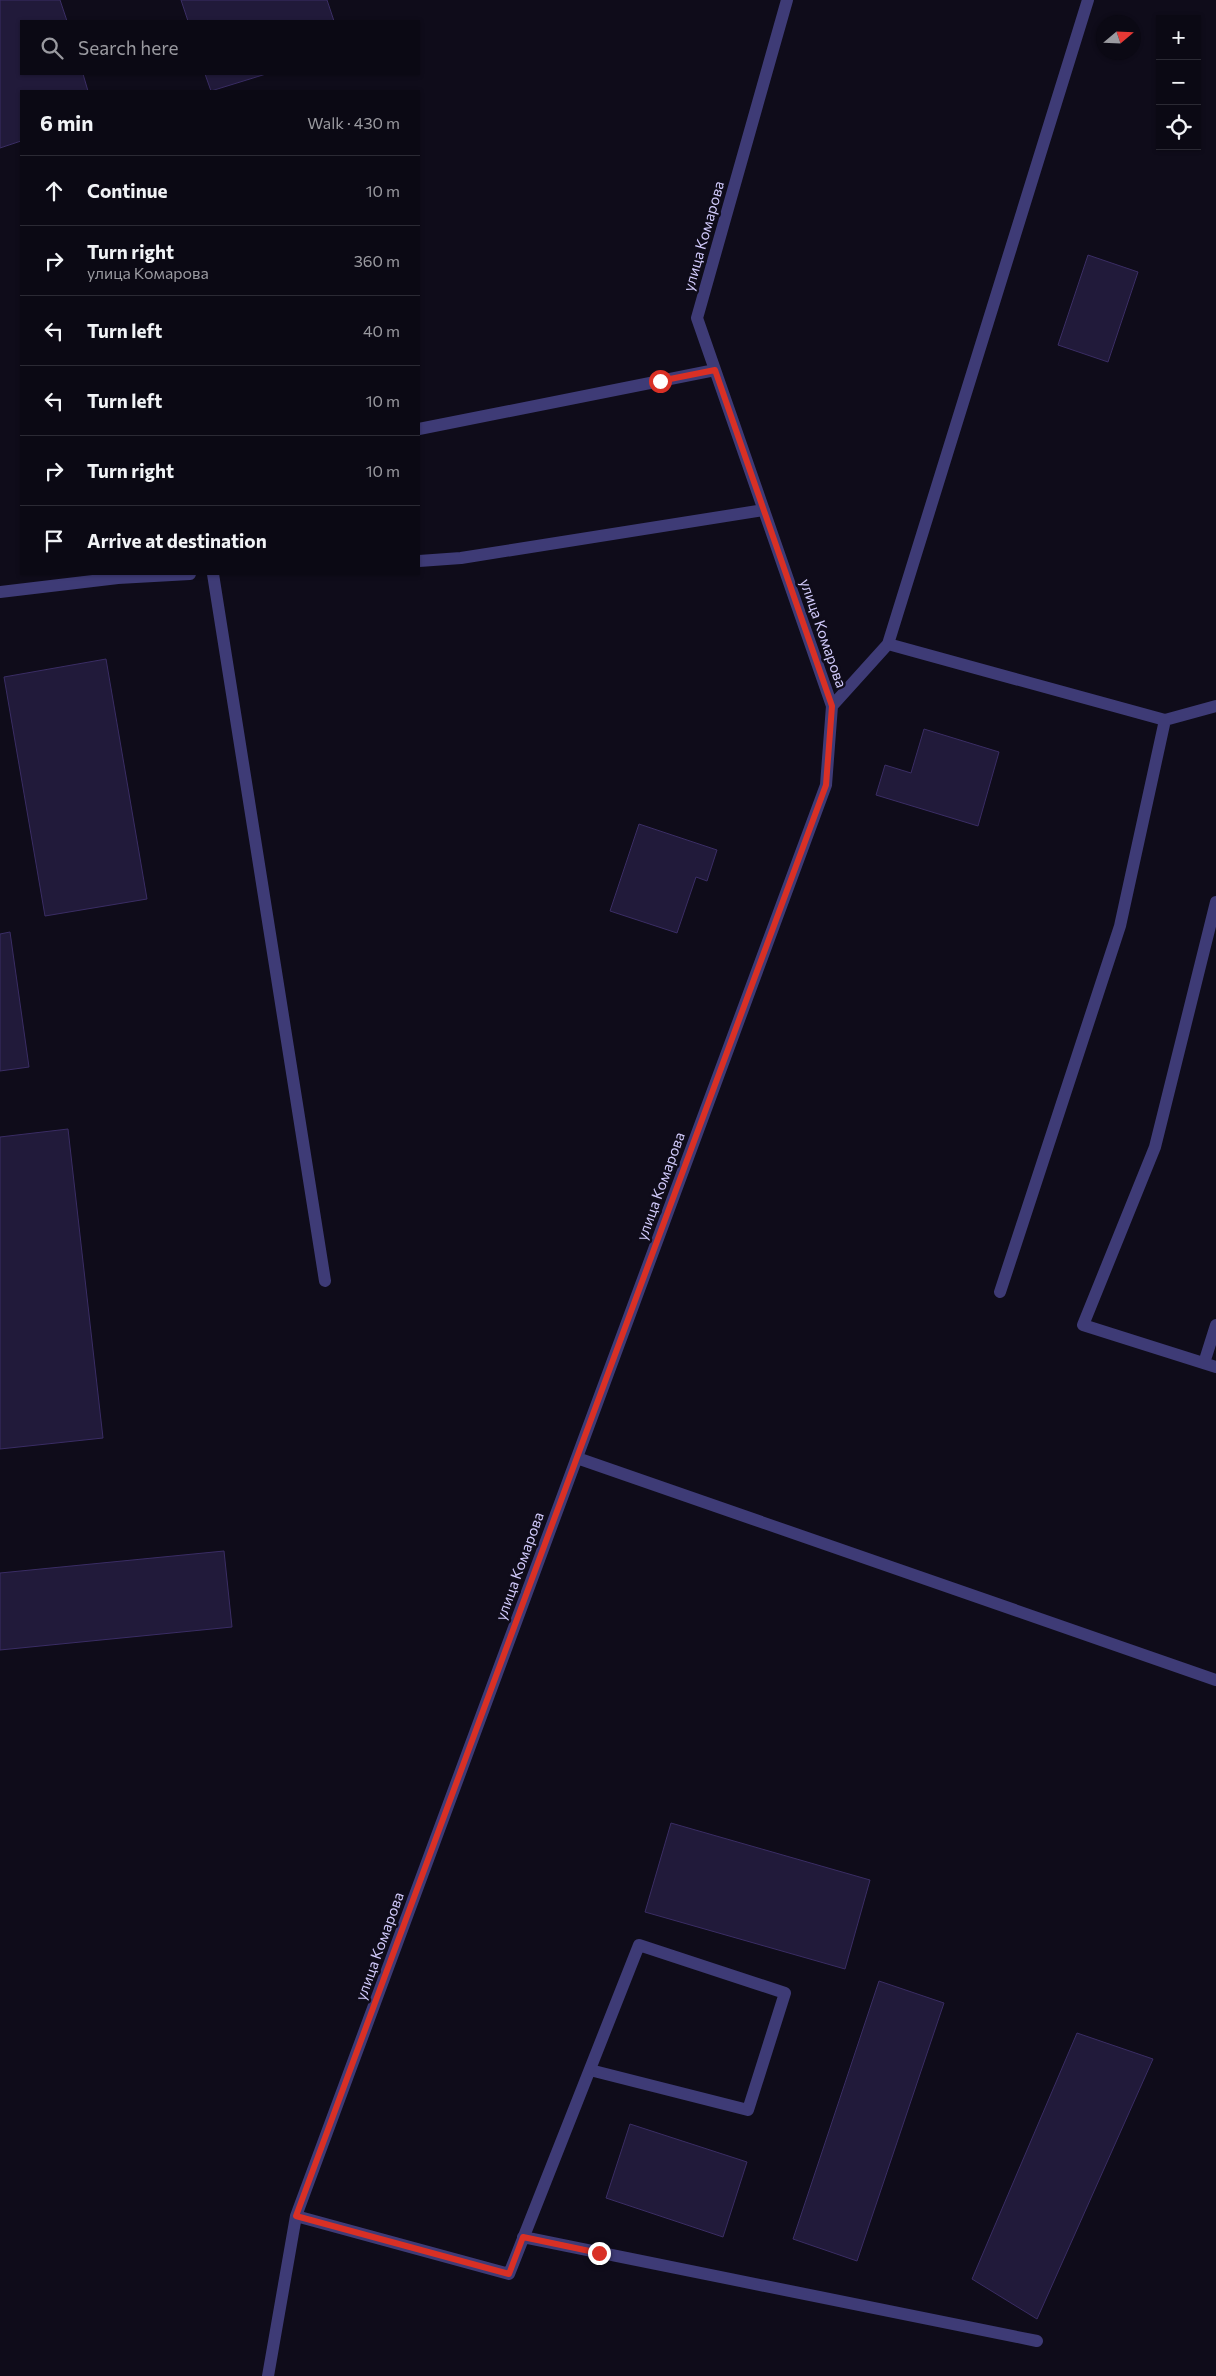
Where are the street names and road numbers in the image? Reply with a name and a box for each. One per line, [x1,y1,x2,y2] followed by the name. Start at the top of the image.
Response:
[679,179,727,293] street label: улица Комарова
[797,576,851,690] street label: улица Комарова
[632,1129,688,1243] street label: улица Комарова
[491,1509,547,1623] street label: улица Комарова
[351,1889,407,2003] street label: улица Комарова

